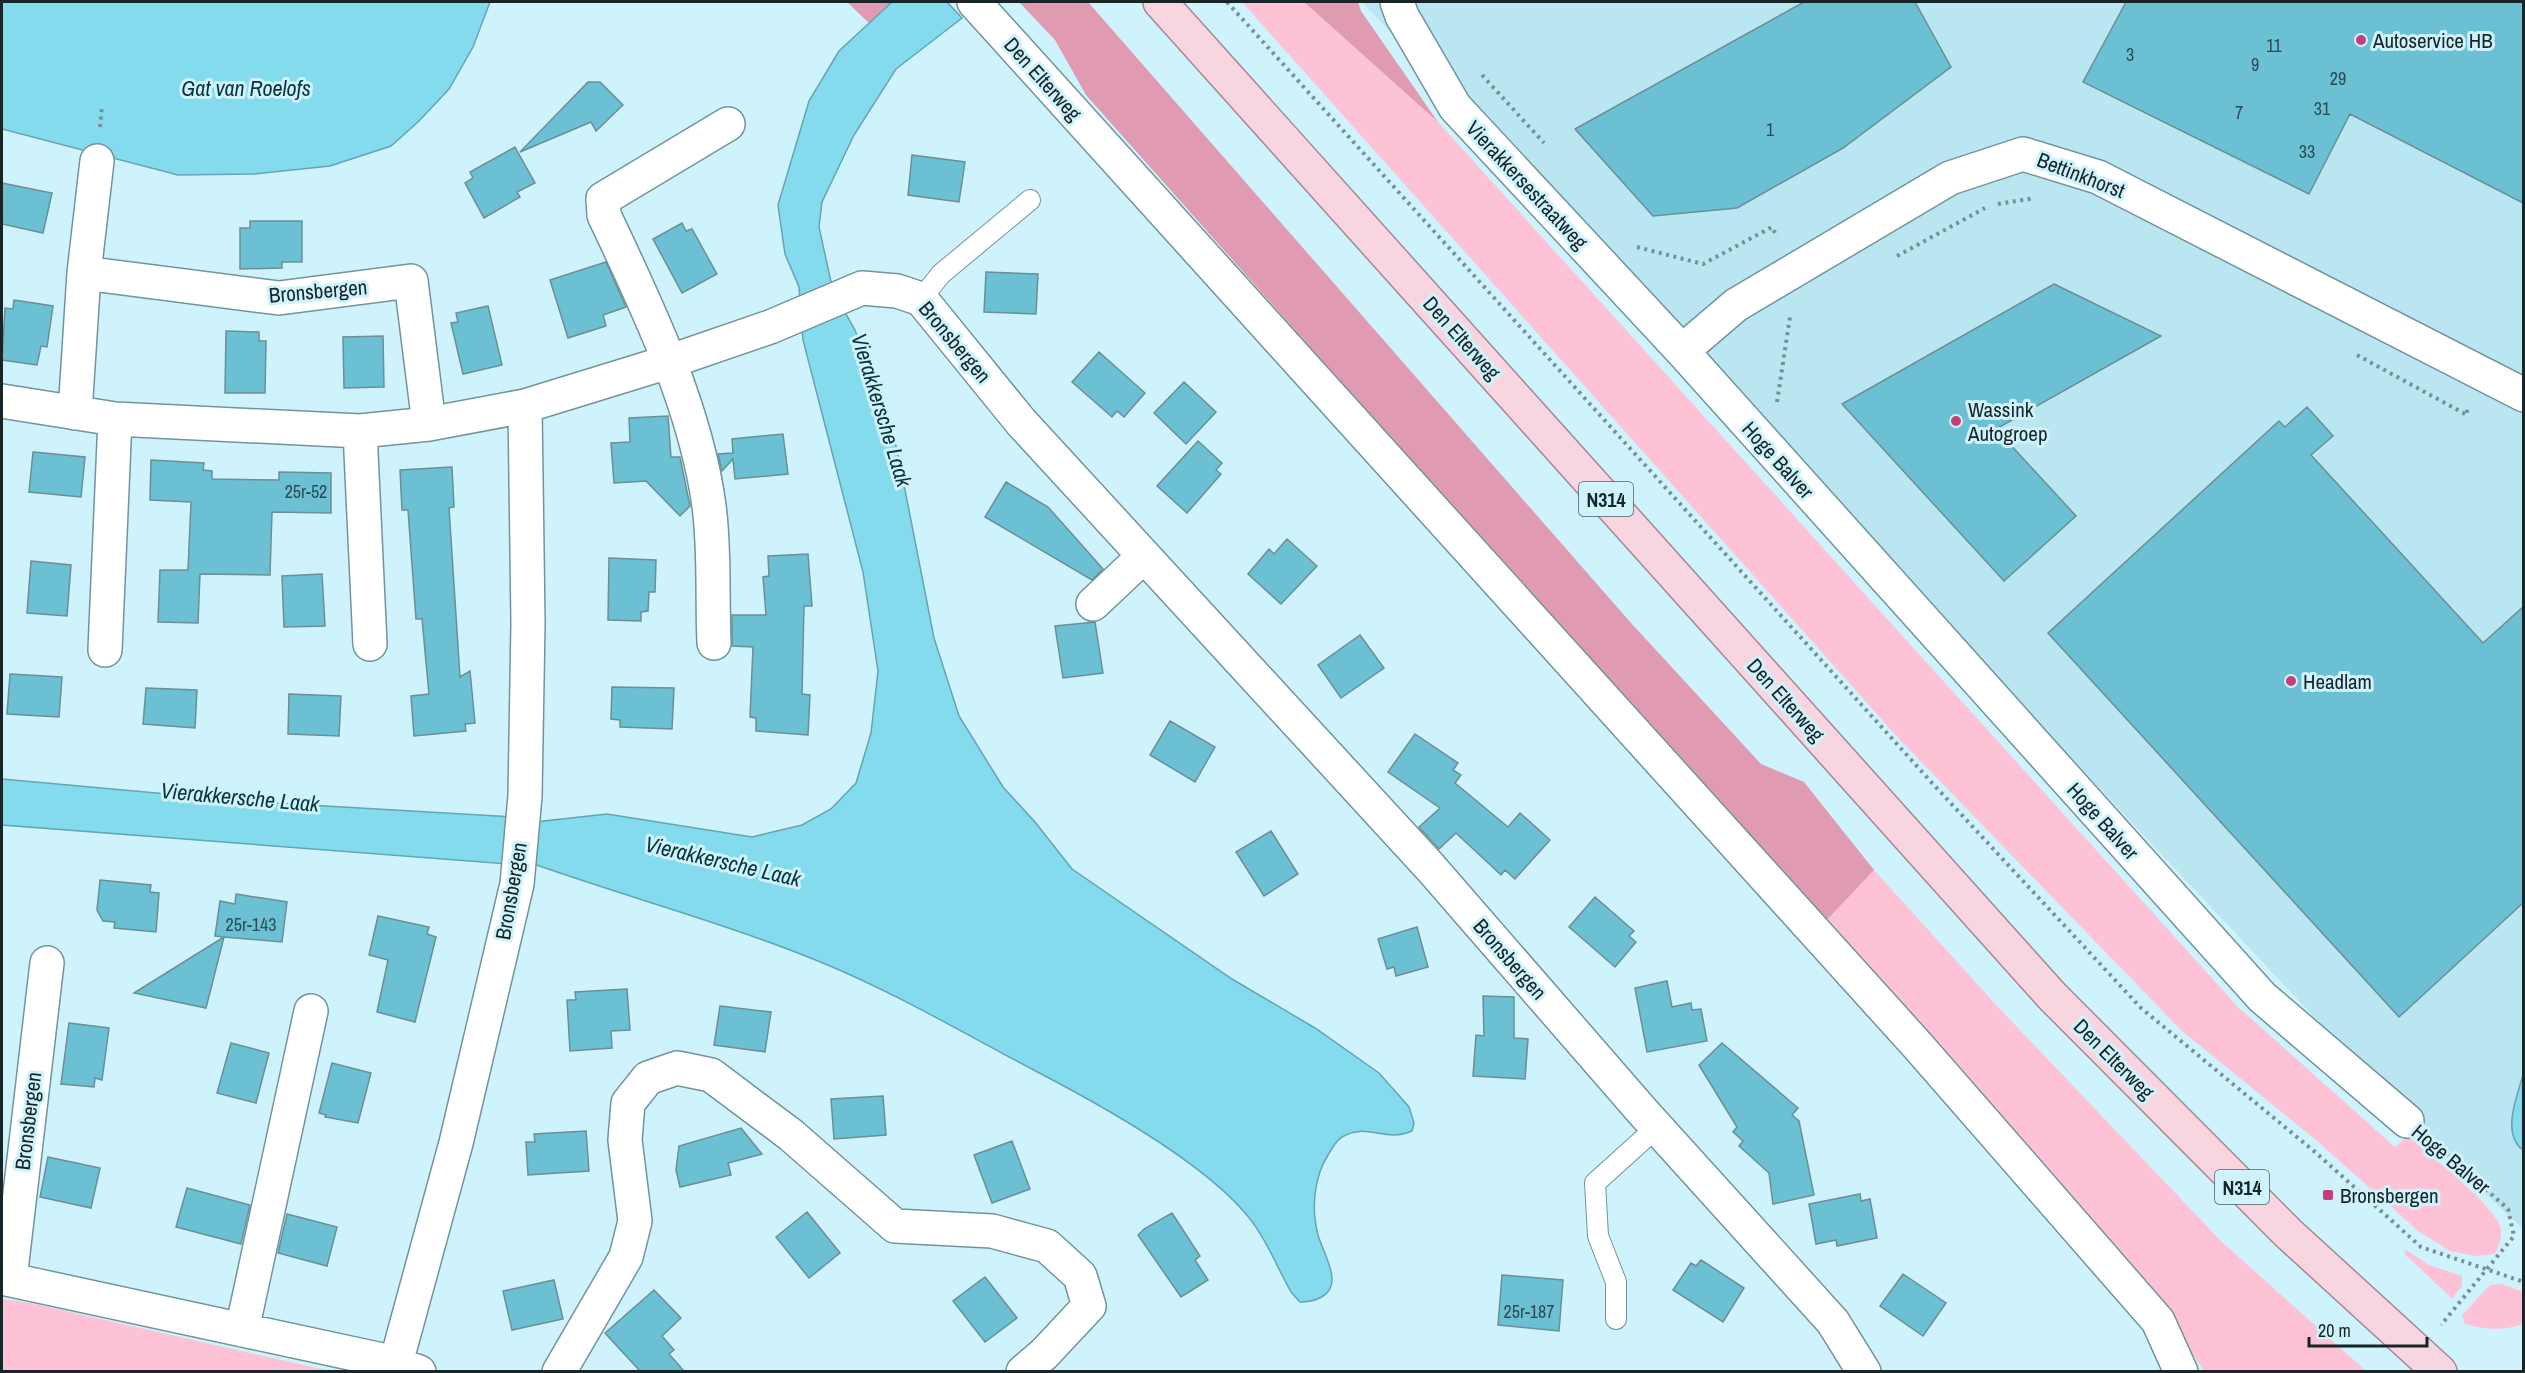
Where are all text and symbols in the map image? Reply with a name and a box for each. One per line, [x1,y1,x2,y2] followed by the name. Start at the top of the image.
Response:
[2372,26,2493,55] place label: Autoservice HB
[998,31,1089,127] street label: Den Elterweg
[2266,33,2282,58] house number: 11
[2354,33,2368,47] marker: Autoservice HB
[2126,42,2134,67] house number: 3
[2251,52,2259,77] house number: 9
[2330,66,2346,91] house number: 29
[181,73,311,103] water label: Gat van Roelofs
[2314,96,2331,121] house number: 31
[2235,100,2243,125] house number: 7
[1460,114,1595,256] street label: Vierakkersestraatweg
[1766,117,1775,142] house number: 1
[2299,139,2315,164] house number: 33
[2033,145,2129,205] street label: Bettinkhorst
[268,272,368,310] street label: Bronsbergen
[1417,290,1508,386] street label: Den Elterweg
[912,295,998,389] street label: Bronsbergen
[844,330,920,491] water label: Vierakkersche Laak
[1967,395,2047,448] place label: Wassink Autogroep
[1949,414,1963,428] marker: Wassink Autogroep
[1736,415,1821,505] street label: Hoge Balver
[285,479,327,504] house number: 25r-52
[1579,482,1633,516] road number: N314
[1741,652,1832,748] street label: Den Elterweg
[2303,667,2372,696] place label: Headlam
[2284,674,2298,688] marker: Headlam
[159,775,321,819] water label: Vierakkersche Laak
[2061,776,2146,866] street label: Hoge Balver
[642,828,805,894] water label: Vierakkersche Laak
[488,840,534,942] street label: Bronsbergen
[226,912,276,937] house number: 25r-143
[1467,912,1553,1006] street label: Bronsbergen
[2067,1012,2161,1106] street label: Den Elterweg
[8,1070,48,1172] street label: Bronsbergen
[2405,1117,2497,1201] street label: Hoge Balver
[2215,1170,2269,1204] road number: N314
[2340,1181,2439,1210] place label: Bronsbergen
[2321,1188,2335,1202] marker: Bronsbergen
[1504,1299,1554,1324] house number: 25r-187
[2309,1310,2428,1348] scale bar
[2318,1318,2351,1343] text: 20 m

